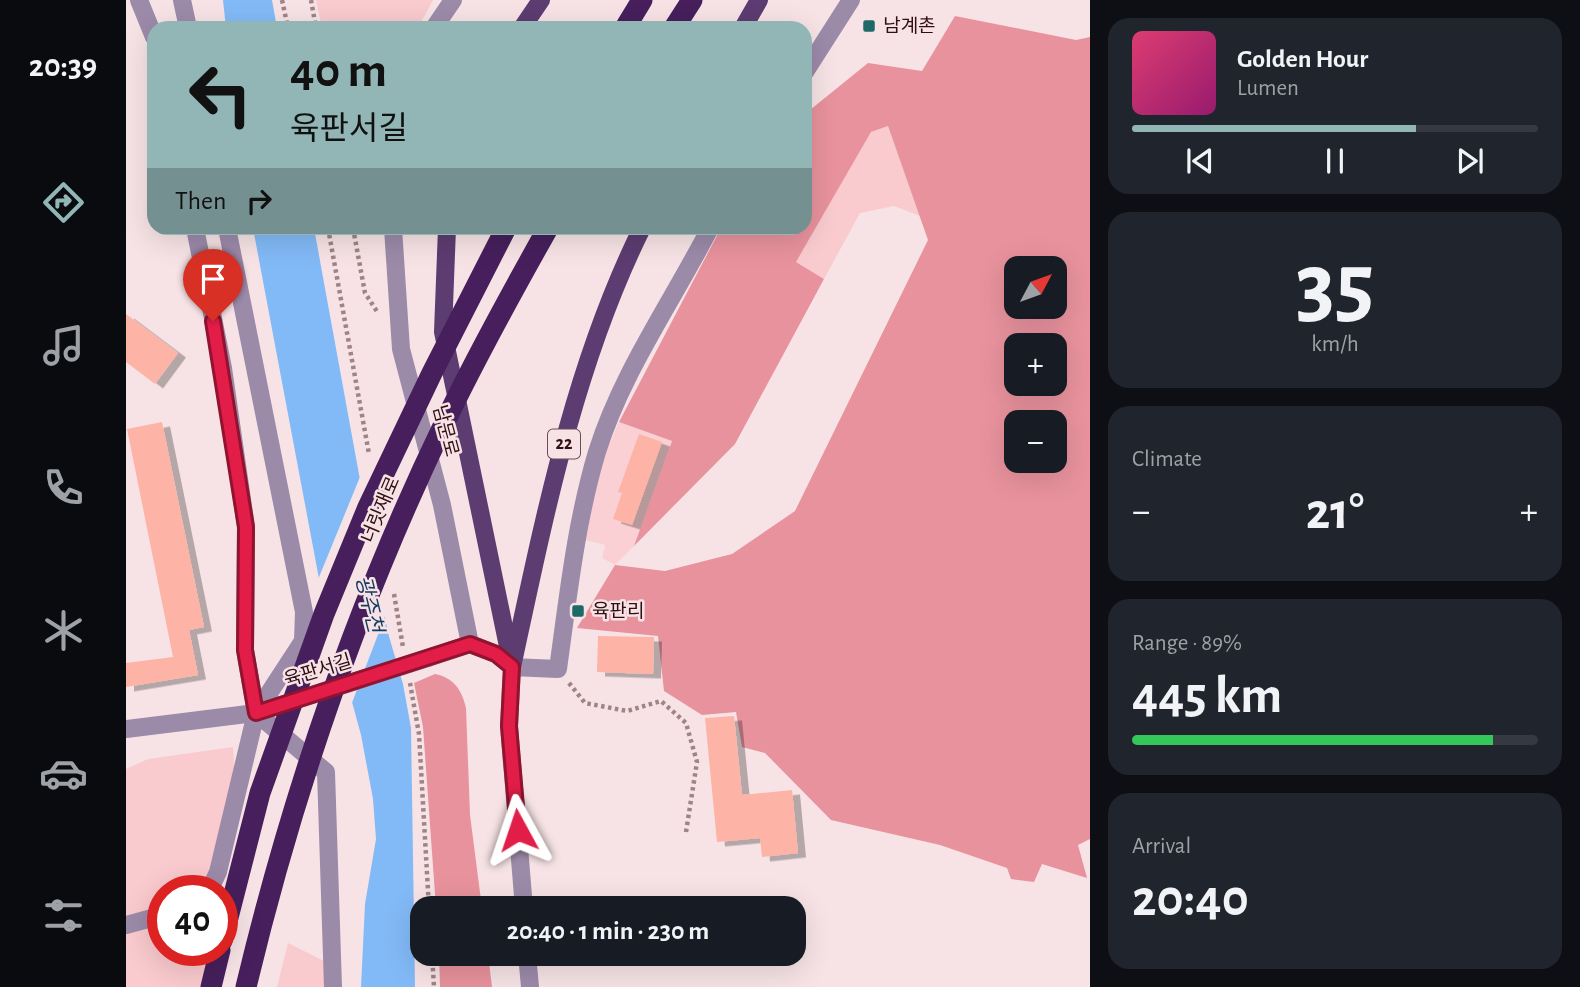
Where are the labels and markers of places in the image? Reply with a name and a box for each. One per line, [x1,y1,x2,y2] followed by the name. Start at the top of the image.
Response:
[883,16,935,36] place label: 남계촌
[861,18,877,34] marker: 남계촌
[183,249,243,321] pin
[592,601,644,621] place label: 육판리
[570,603,586,619] marker: 육판리

